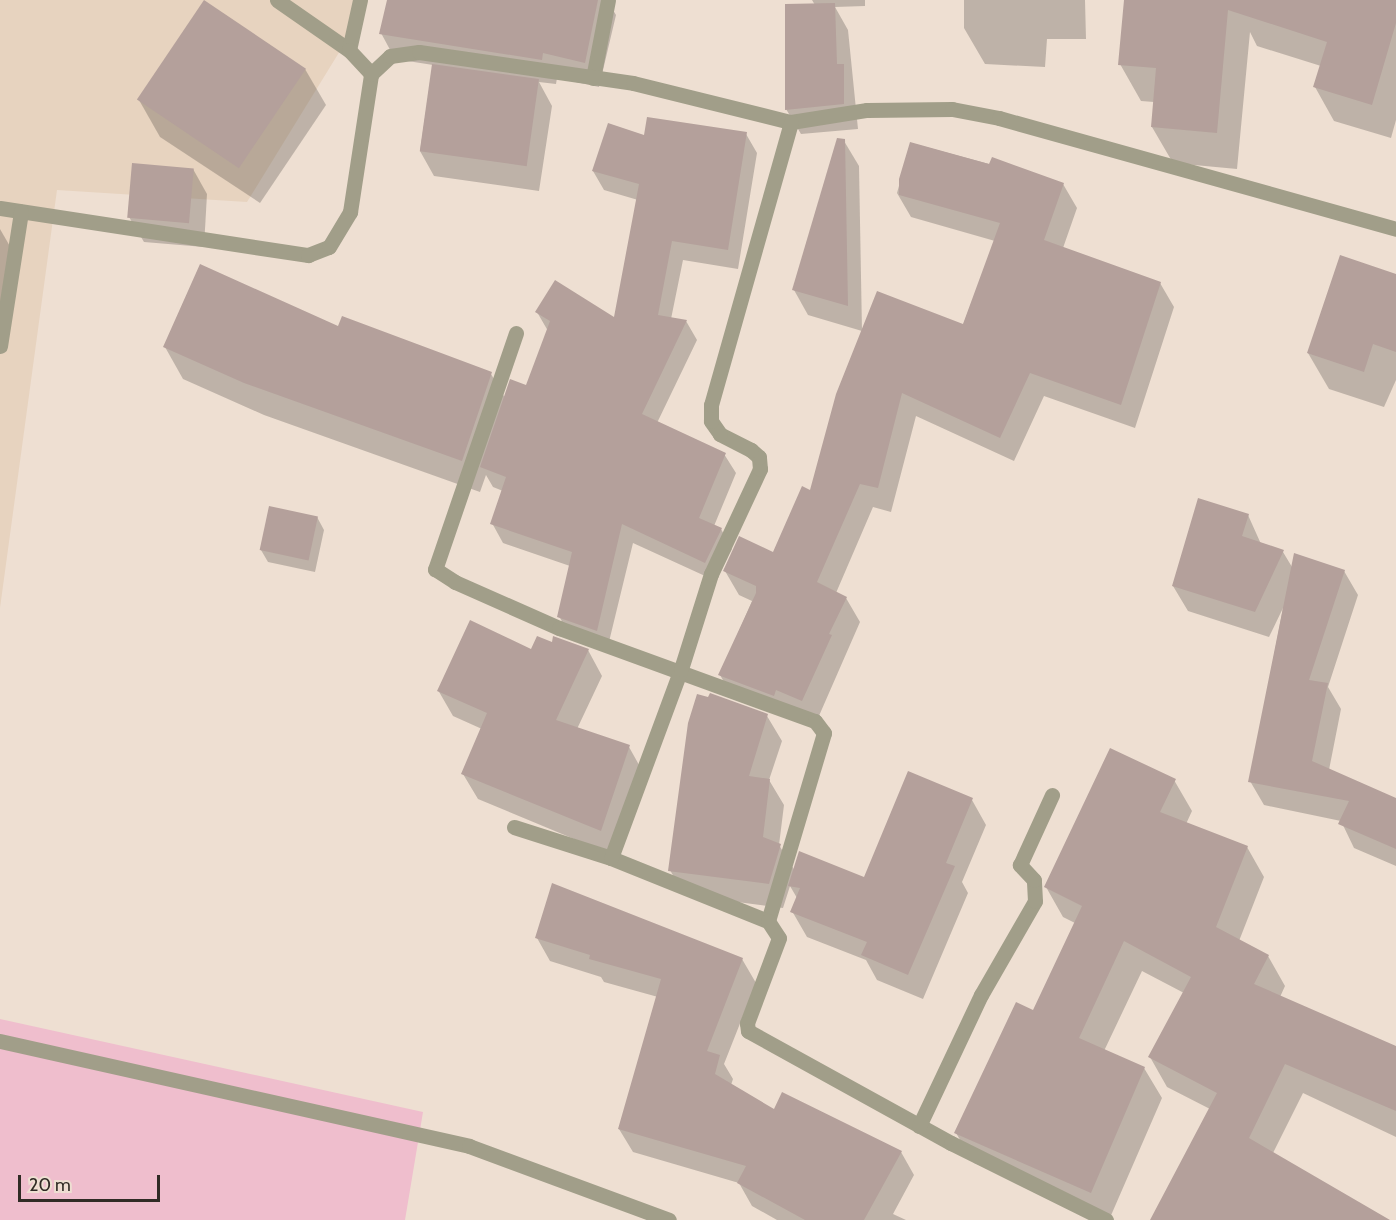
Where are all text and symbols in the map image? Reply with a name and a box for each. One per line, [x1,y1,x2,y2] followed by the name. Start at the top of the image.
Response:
[21,1163,164,1201] scale bar
[29,1174,71,1196] text: 20 m

